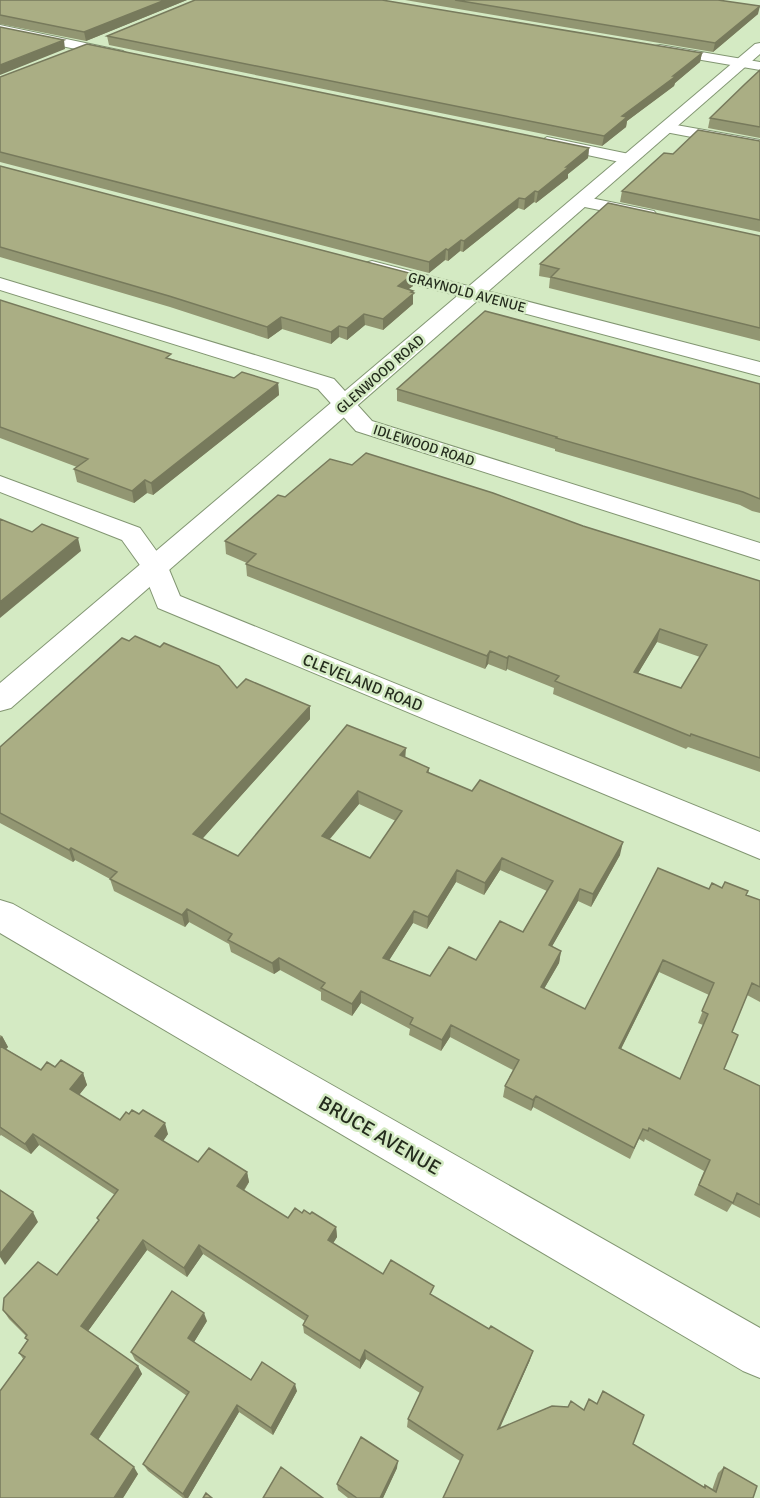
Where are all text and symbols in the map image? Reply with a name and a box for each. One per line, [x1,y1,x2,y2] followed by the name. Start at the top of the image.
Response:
[406,269,528,316] street label: GRAYNOLD AVENUE
[333,332,428,417] street label: GLENWOOD ROAD
[371,421,477,470] street label: IDLEWOOD ROAD
[300,650,426,716] street label: CLEVELAND ROAD
[314,1090,445,1181] street label: BRUCE AVENUE

